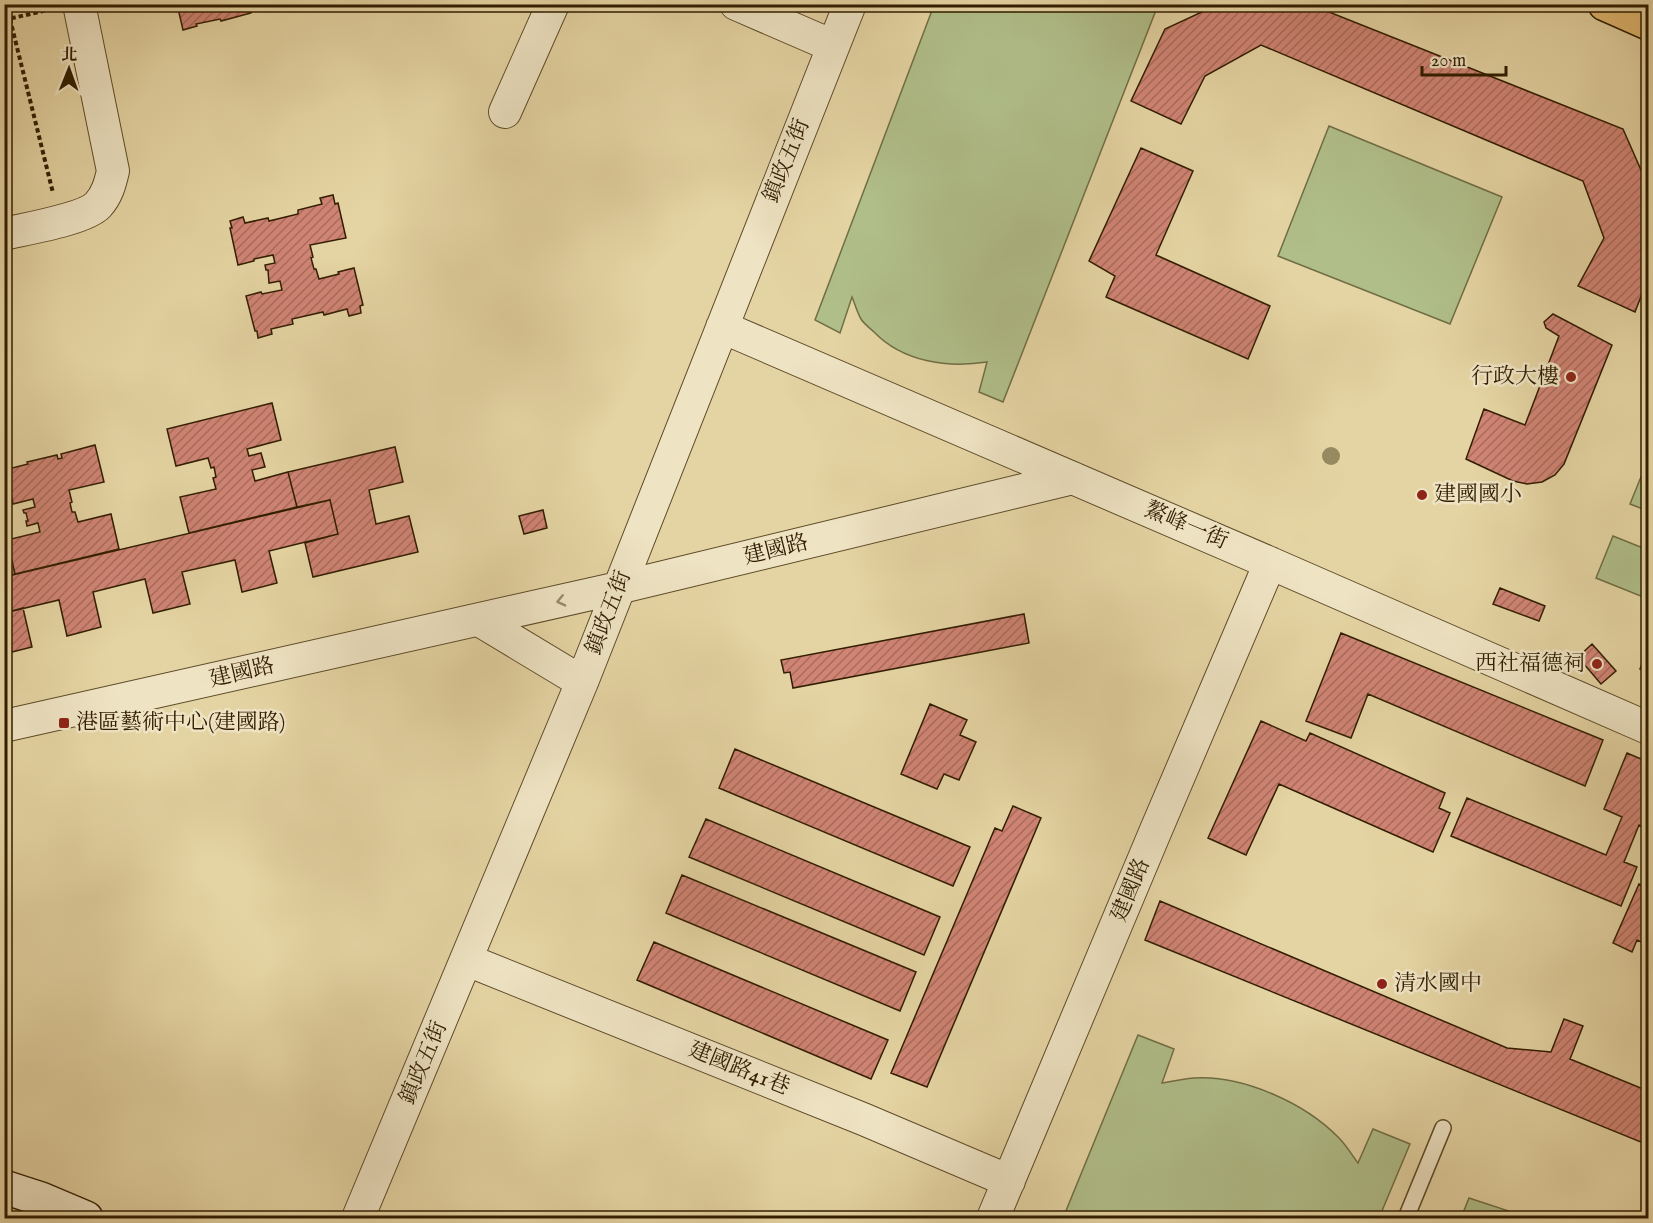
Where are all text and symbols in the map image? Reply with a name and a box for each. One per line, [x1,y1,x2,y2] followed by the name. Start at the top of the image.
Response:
[39,39,99,99] north arrow
[1422,39,1506,77] scale bar
[61,46,77,66] text: 北
[1431,50,1466,73] text: 20 m
[758,115,816,207] street label: 鎮政五街
[1471,363,1559,391] place label: 行政大樓
[1564,370,1578,384] marker: 行政大樓
[1434,481,1522,509] place label: 建國國小
[1415,488,1429,502] marker: 建國國小
[1140,496,1232,556] street label: 鰲峰一街
[741,528,811,572] street label: 建國路
[580,567,638,659] street label: 鎮政五街
[556,594,566,607] one-way arrow
[1475,650,1585,678] place label: 西社福德祠
[207,652,277,694] street label: 建國路
[1590,657,1604,671] marker: 西社福德祠
[76,709,285,737] place label: 港區藝術中心(建國路)
[57,716,71,730] marker: 港區藝術中心(建國路)
[1105,854,1157,926] street label: 建國路
[1394,970,1482,998] place label: 清水國中
[1375,977,1389,991] marker: 清水國中
[394,1017,454,1109] street label: 鎮政五街
[684,1036,794,1102] street label: 建國路41巷

